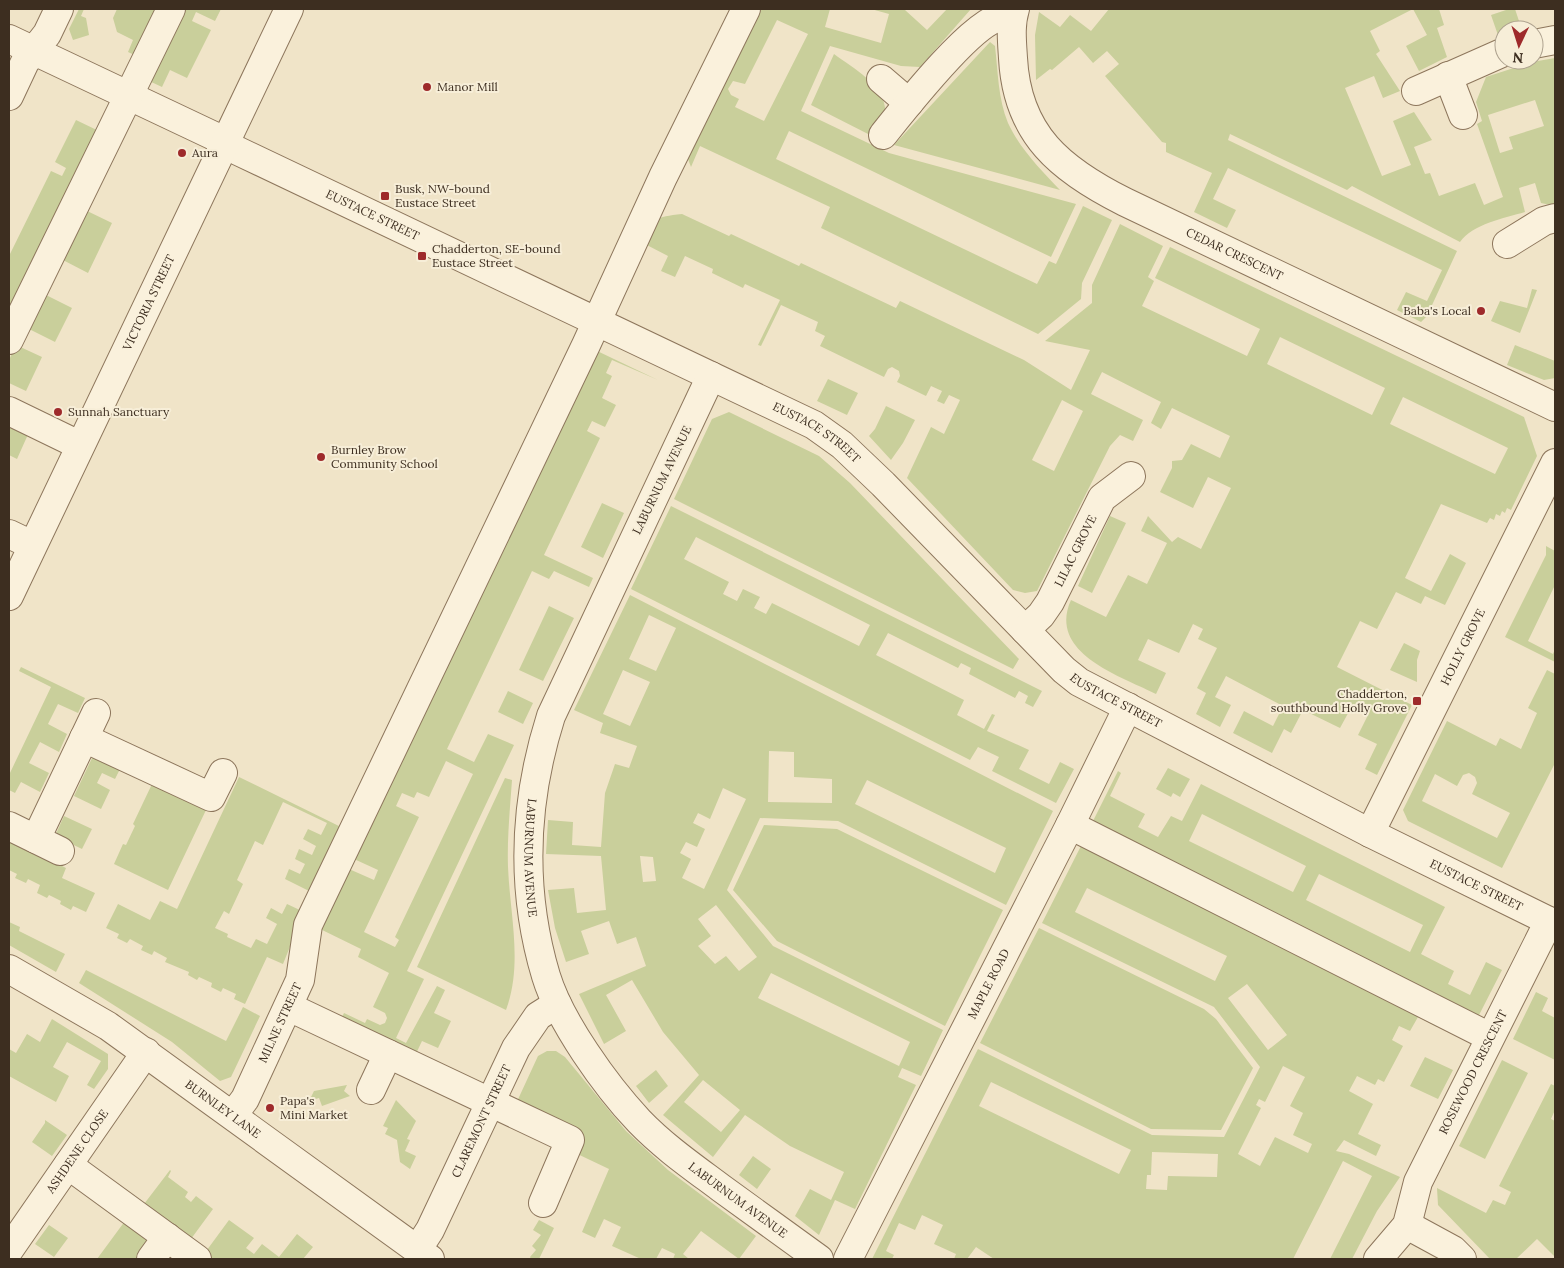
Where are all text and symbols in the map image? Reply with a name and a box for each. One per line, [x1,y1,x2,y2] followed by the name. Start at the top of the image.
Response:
[1494,20,1544,70] north arrow
[1512,49,1524,67] text: N
[437,79,498,94] place label: Manor Mill
[421,81,433,93] marker: Manor Mill
[191,145,218,160] place label: Aura
[176,147,188,159] marker: Aura
[395,181,490,210] place label: Busk, NW-bound Eustace Street
[323,186,422,243] street label: EUSTACE STREET
[379,190,391,202] marker: Busk, NW-bound Eustace Street
[1184,224,1286,283] street label: CEDAR CRESCENT
[432,241,561,270] place label: Chadderton, SE-bound Eustace Street
[416,250,428,262] marker: Chadderton, SE-bound Eustace Street
[119,252,178,354] street label: VICTORIA STREET
[1403,303,1471,318] place label: Baba's Local
[1475,305,1487,317] marker: Baba's Local
[770,399,864,466] street label: EUSTACE STREET
[68,404,170,419] place label: Sunnah Sanctuary
[52,406,64,418] marker: Sunnah Sanctuary
[629,423,694,537] street label: LABURNUM AVENUE
[331,442,438,471] place label: Burnley Brow Community School
[315,451,327,463] marker: Burnley Brow Community School
[1051,512,1099,589] street label: LILAC GROVE
[1437,606,1488,688] street label: HOLLY GROVE
[1067,670,1165,731] street label: EUSTACE STREET
[1271,686,1407,715] place label: Chadderton, southbound Holly Grove
[1411,695,1423,707] marker: Chadderton, southbound Holly Grove
[521,798,541,918] street label: LABURNUM AVENUE
[1428,856,1526,914] street label: EUSTACE STREET
[964,946,1012,1021] street label: MAPLE ROAD
[255,980,305,1065] street label: MILNE STREET
[1435,1007,1510,1137] street label: ROSEWOOD CRESCENT
[448,1062,514,1180] street label: CLAREMONT STREET
[182,1076,264,1141] street label: BURNLEY LANE
[280,1093,348,1122] place label: Papa's Mini Market
[264,1102,276,1114] marker: Papa's Mini Market
[42,1106,111,1197] street label: ASHDENE CLOSE
[686,1159,791,1241] street label: LABURNUM AVENUE

